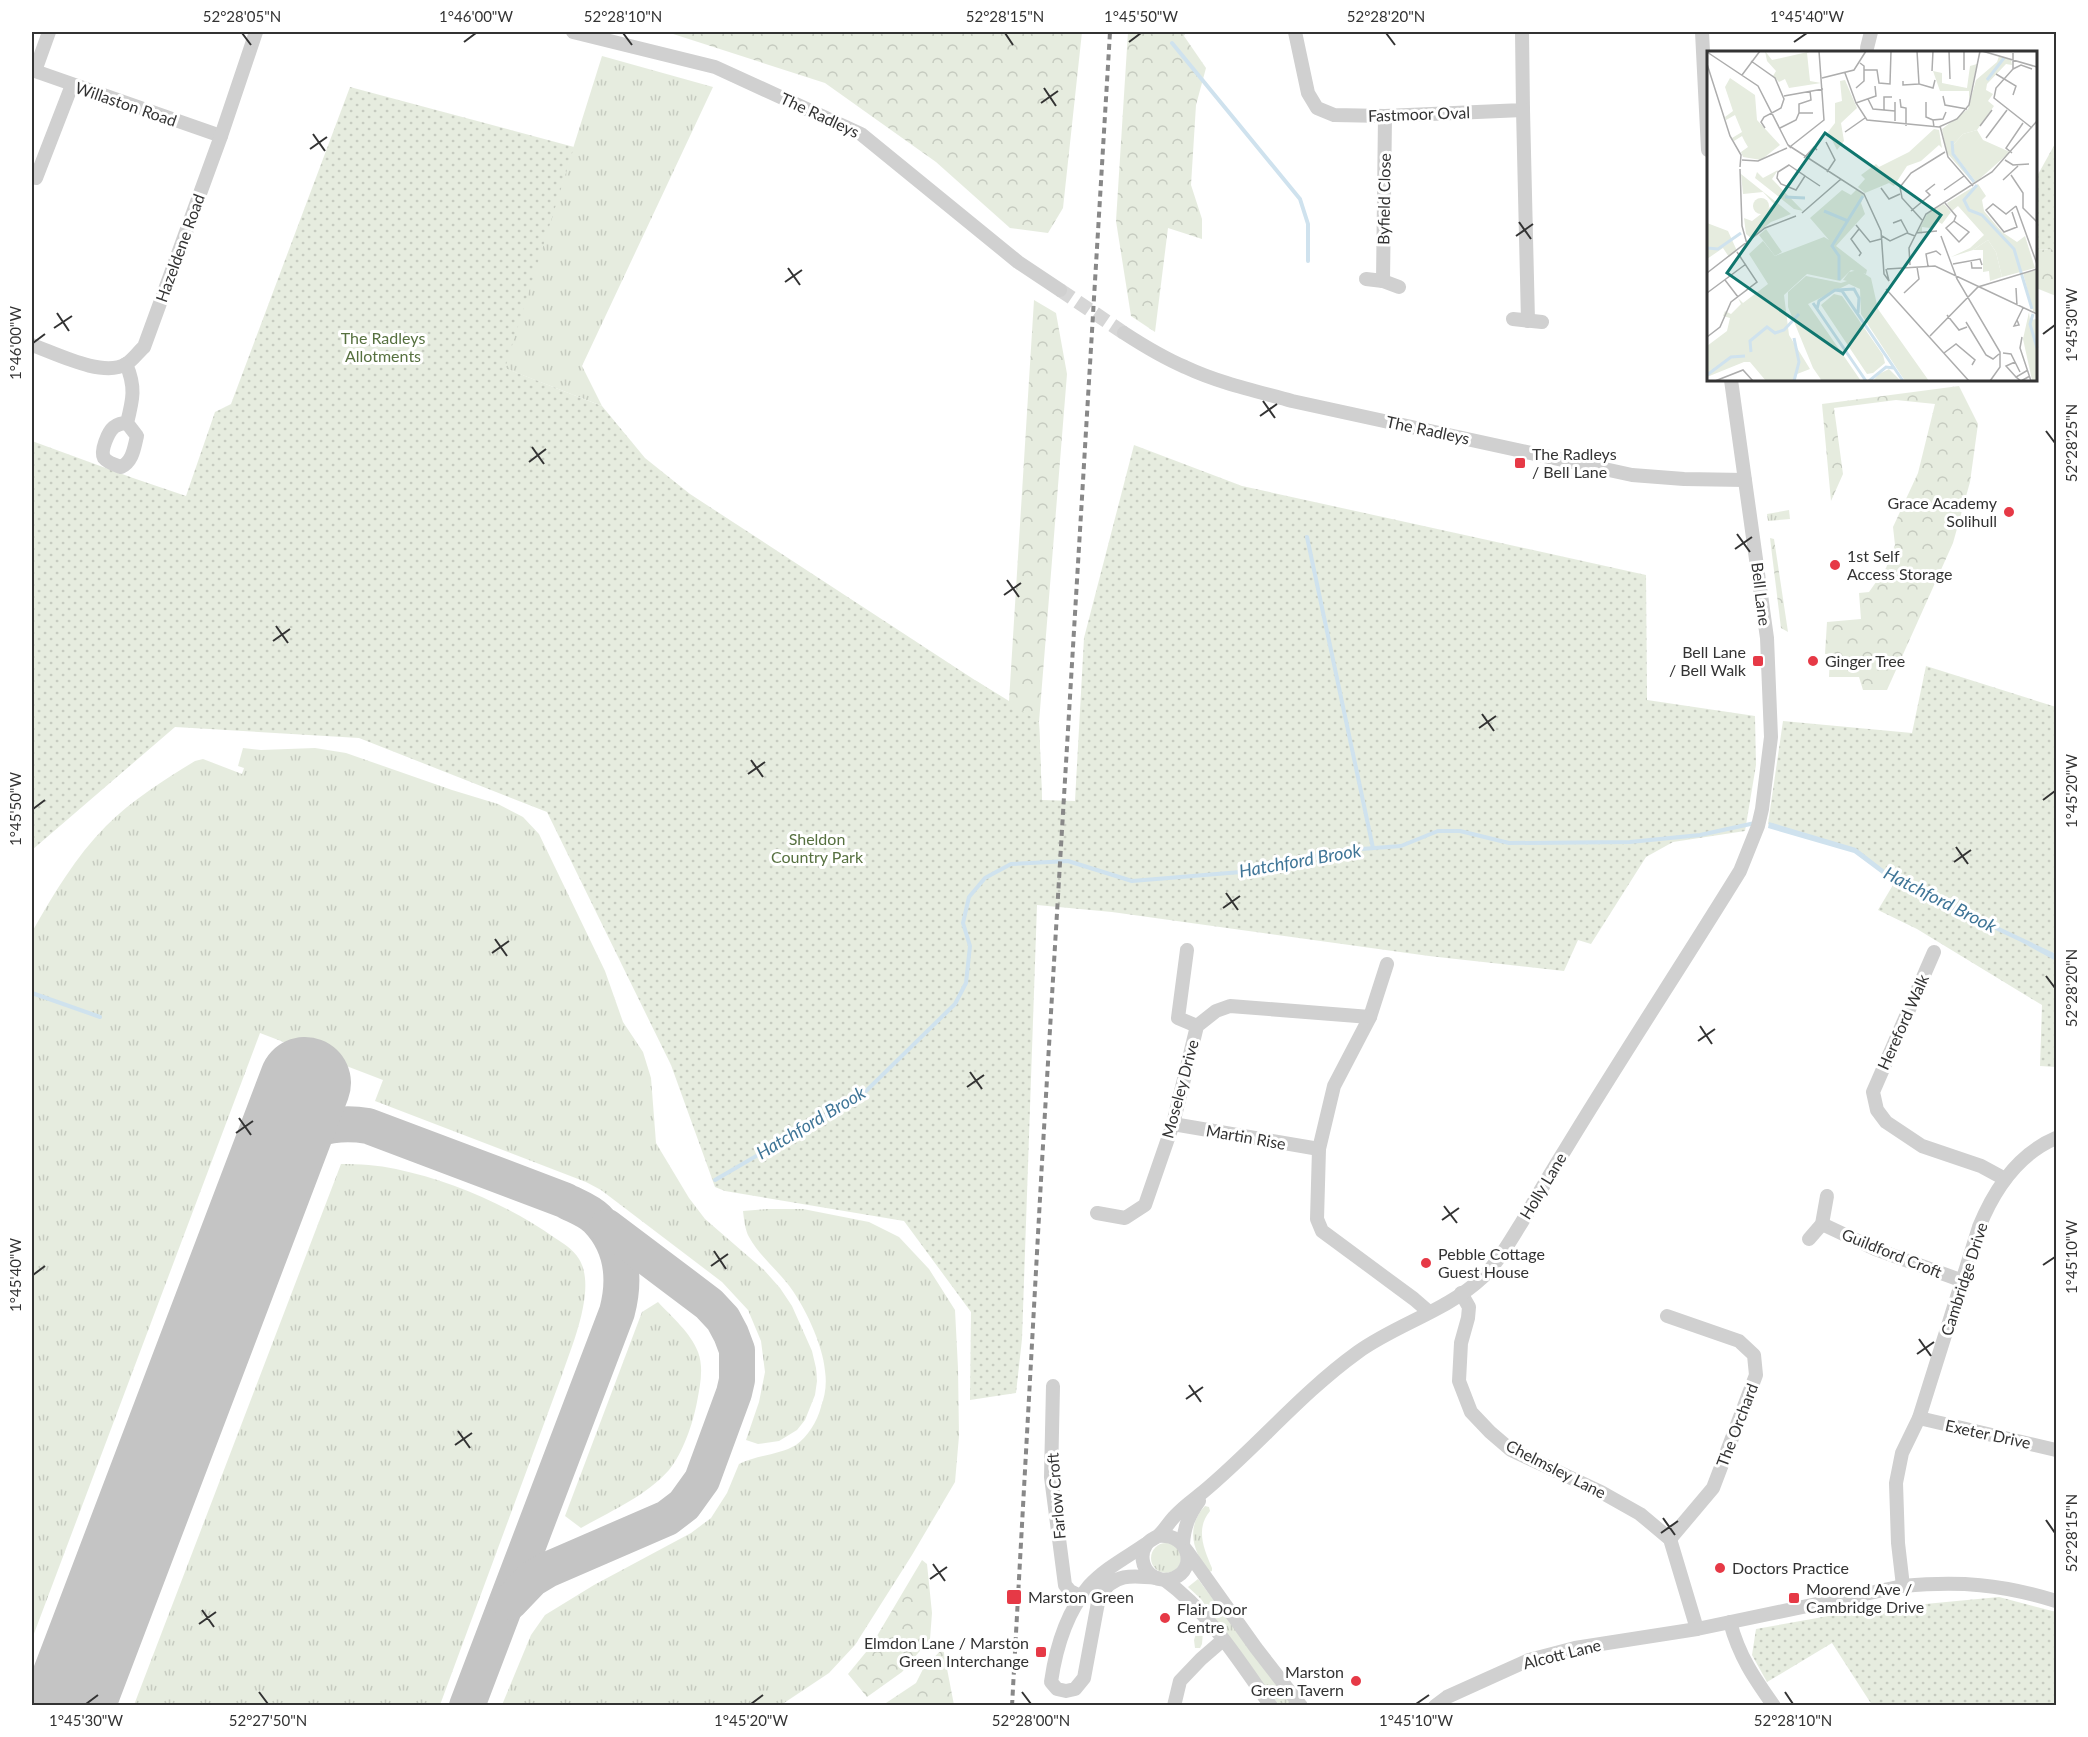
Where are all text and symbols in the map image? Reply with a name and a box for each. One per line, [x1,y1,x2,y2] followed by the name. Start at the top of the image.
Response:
[203,7,281,25] text: 52°28'05"N
[439,7,513,25] text: 1°46'00"W
[584,7,662,25] text: 52°28'10"N
[966,7,1044,25] text: 52°28'15"N
[1104,7,1178,25] text: 1°45'50"W
[1347,7,1425,25] text: 52°28'20"N
[1770,7,1844,25] text: 1°45'40"W
[1707,51,2037,381] inset map
[73,77,179,130] street label: Willaston Road
[778,88,863,141] street label: The Radleys
[1368,102,1470,125] street label: Fastmoor Oval
[1373,153,1394,245] street label: Byfield Close
[151,191,208,304] street label: Hazeldene Road
[2062,288,2080,362] text: 1°45'30"W
[6,306,24,380] text: 1°46'00"W
[341,328,425,365] park label: The Radleys Allotments
[2062,404,2080,482] text: 52°28'25"N
[1385,411,1472,448] street label: The Radleys
[1532,444,1617,481] place label: The Radleys / Bell Lane
[1513,456,1527,470] marker: The Radleys / Bell Lane
[1887,493,1998,530] place label: Grace Academy Solihull
[2002,505,2016,519] marker: Grace Academy Solihull
[1847,546,1952,583] place label: 1st Self Access Storage
[1828,558,1842,572] marker: 1st Self Access Storage
[1748,561,1775,627] street label: Bell Lane
[1669,642,1747,679] place label: Bell Lane / Bell Walk
[1825,651,1905,670] place label: Ginger Tree
[1751,654,1765,668] marker: Bell Lane / Bell Walk
[1806,654,1820,668] marker: Ginger Tree
[2062,754,2080,828] text: 1°45'20"W
[6,772,24,846] text: 1°45'50"W
[771,829,864,866] park label: Sheldon Country Park
[1237,838,1363,882] water label: Hatchford Brook
[1880,861,2001,937] water label: Hatchford Brook
[2062,949,2080,1027] text: 52°28'20"N
[1873,970,1932,1073] street label: Hereford Walk
[1157,1038,1202,1140] street label: Moseley Drive
[752,1081,869,1163] water label: Hatchford Brook
[1205,1120,1287,1153] street label: Martin Rise
[1515,1149,1570,1222] street label: Holly Lane
[1936,1220,1991,1338] street label: Cambridge Drive
[2062,1220,2080,1294] text: 1°45'10"W
[1839,1224,1945,1281] street label: Guildford Croft
[6,1238,24,1312] text: 1°45'40"W
[1438,1244,1545,1281] place label: Pebble Cottage Guest House
[1419,1256,1433,1270] marker: Pebble Cottage Guest House
[1712,1380,1761,1469] street label: The Orchard
[1944,1415,2033,1452] street label: Exeter Drive
[1503,1435,1609,1502] street label: Chelmsley Lane
[1042,1452,1069,1540] street label: Farlow Croft
[2062,1494,2080,1572] text: 52°28'15"N
[1732,1558,1849,1577] place label: Doctors Practice
[1713,1561,1727,1575] marker: Doctors Practice
[1806,1579,1924,1616] place label: Moorend Ave / Cambridge Drive
[1028,1587,1134,1606] place label: Marston Green
[1005,1588,1023,1606] marker: Marston Green
[1787,1591,1801,1605] marker: Moorend Ave / Cambridge Drive
[1177,1599,1247,1636] place label: Flair Door Centre
[1158,1611,1172,1625] marker: Flair Door Centre
[864,1633,1029,1670] place label: Elmdon Lane / Marston Green Interchange
[1521,1635,1603,1672] street label: Alcott Lane
[1034,1645,1048,1659] marker: Elmdon Lane / Marston Green Interchange
[1251,1662,1344,1699] place label: Marston Green Tavern
[1349,1674,1363,1688] marker: Marston Green Tavern
[49,1711,123,1729] text: 1°45'30"W
[229,1711,307,1729] text: 52°27'50"N
[714,1711,788,1729] text: 1°45'20"W
[992,1711,1070,1729] text: 52°28'00"N
[1379,1711,1453,1729] text: 1°45'10"W
[1754,1711,1832,1729] text: 52°28'10"N

